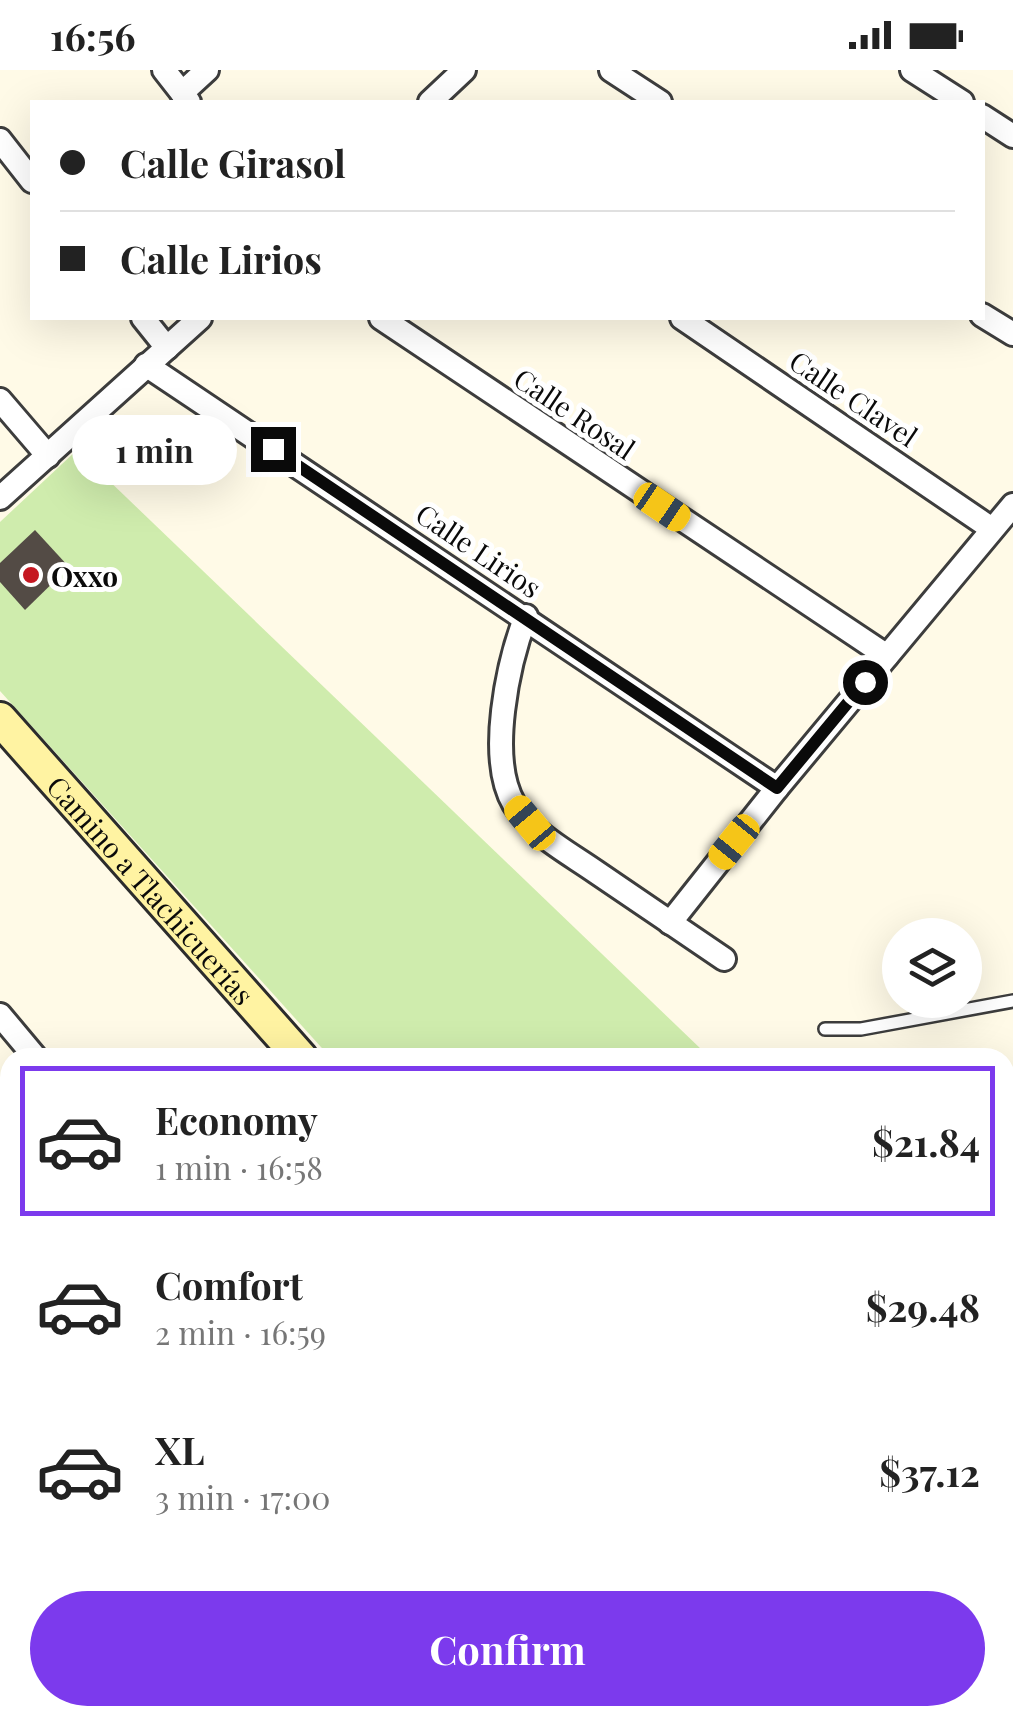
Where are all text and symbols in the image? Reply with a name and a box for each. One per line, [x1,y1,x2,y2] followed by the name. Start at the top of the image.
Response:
[50,10,136,61] text: 16:56
[120,137,346,188] text: Calle Girasol
[120,233,322,284] text: Calle Lirios
[783,342,925,454] street label: Calle Clavel
[507,359,643,467] street label: Calle Rosal
[73,414,238,484] callout: 1 min
[251,427,296,472] route end
[115,428,194,471] text: 1 min
[629,478,695,536] car
[409,495,549,605] street label: Calle Lirios
[51,557,118,594] place label: Oxxo
[20,564,42,586] marker: Oxxo
[843,660,888,705] route start
[40,767,263,1012] street label: Camino a Tlachicuerías
[499,790,561,856] car
[703,809,765,875] car
[882,918,982,1018] map controls
[882,918,982,1018] button: layers
[155,1094,318,1145] text: Economy
[35,1096,125,1186] icon: car
[872,1116,980,1167] text: $21.84
[155,1145,323,1188] text: 1 min · 16:58
[155,1259,303,1310] text: Comfort
[35,1261,125,1351] icon: car
[866,1281,980,1332] text: $29.48
[155,1310,326,1353] text: 2 min · 16:59
[155,1424,204,1475] text: XL
[35,1426,125,1516] icon: car
[879,1446,980,1497] text: $37.12
[155,1475,330,1518] text: 3 min · 17:00
[30,1591,985,1706] button: Confirm

